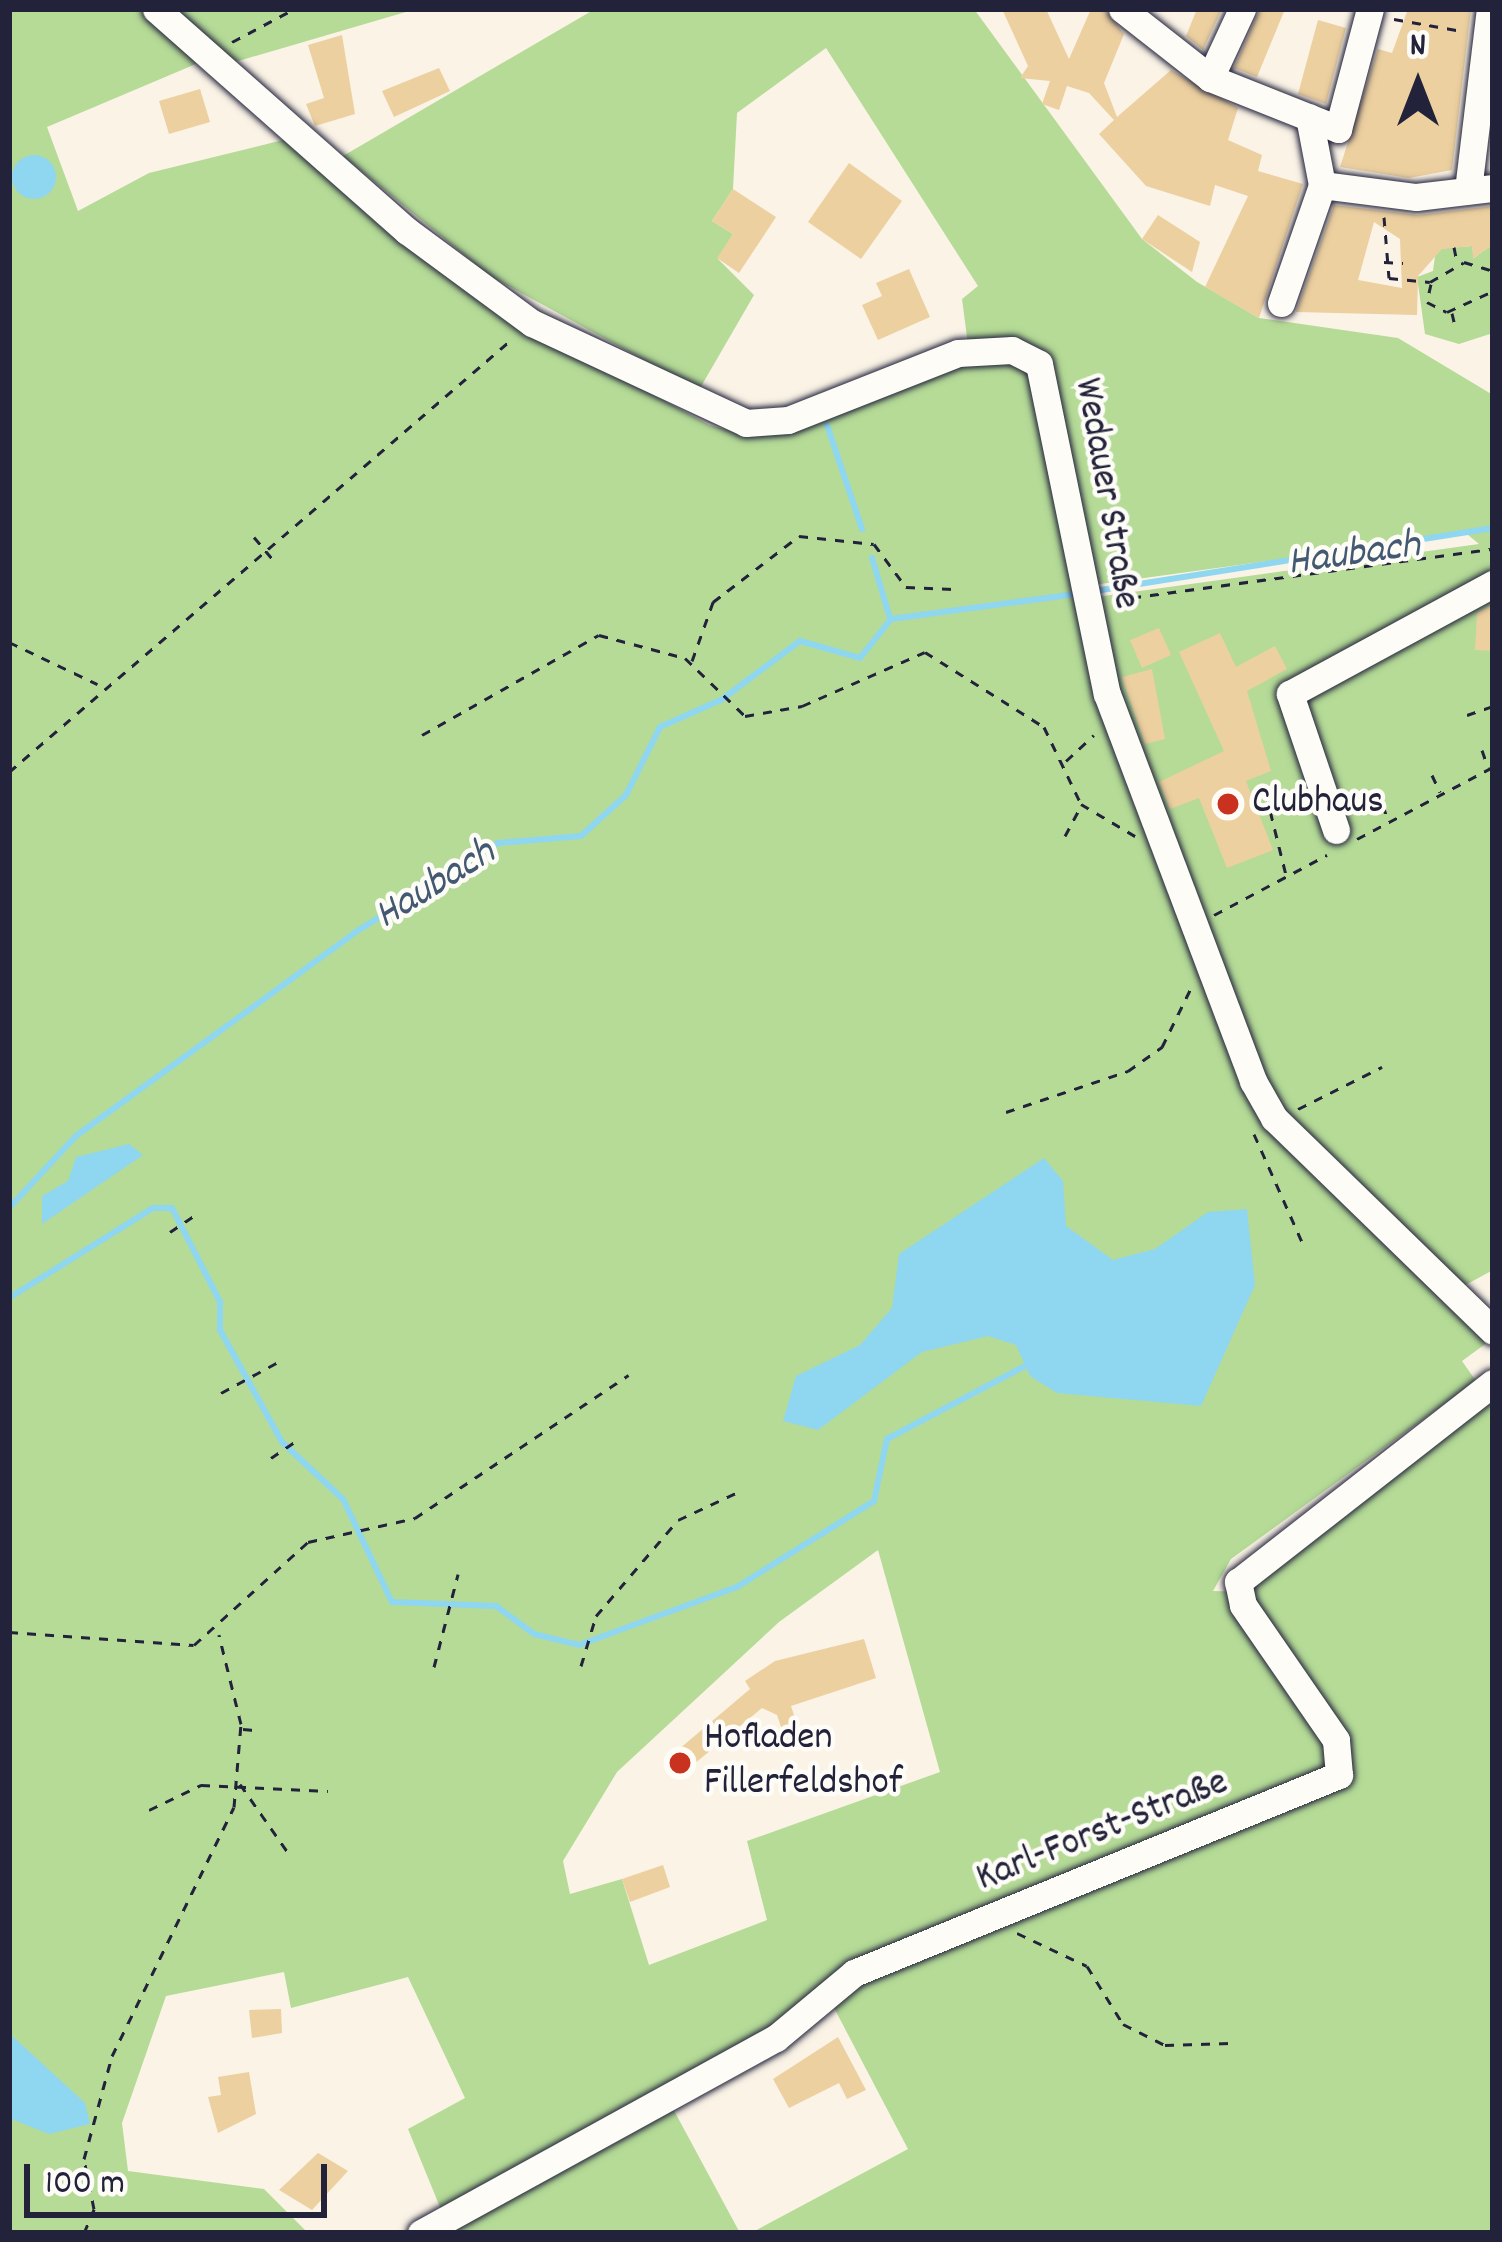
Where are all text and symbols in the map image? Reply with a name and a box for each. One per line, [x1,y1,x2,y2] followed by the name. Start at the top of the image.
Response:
[1358,24,1478,144] north arrow
[1410,24,1426,71] text: N
[1061,375,1147,613] street label: Wedauer Straße
[1284,522,1424,590] water label: Haubach
[1252,781,1384,827] place label: Clubhaus
[1215,791,1241,817] marker: Clubhaus
[366,829,506,943] water label: Haubach
[704,1718,903,1809] place label: Hofladen Fillerfeldshof
[667,1750,693,1776] marker: Hofladen Fillerfeldshof
[971,1761,1235,1905] street label: Karl-Forst-Straße
[30,2140,333,2214] scale bar
[45,2159,125,2211] text: 100 m

